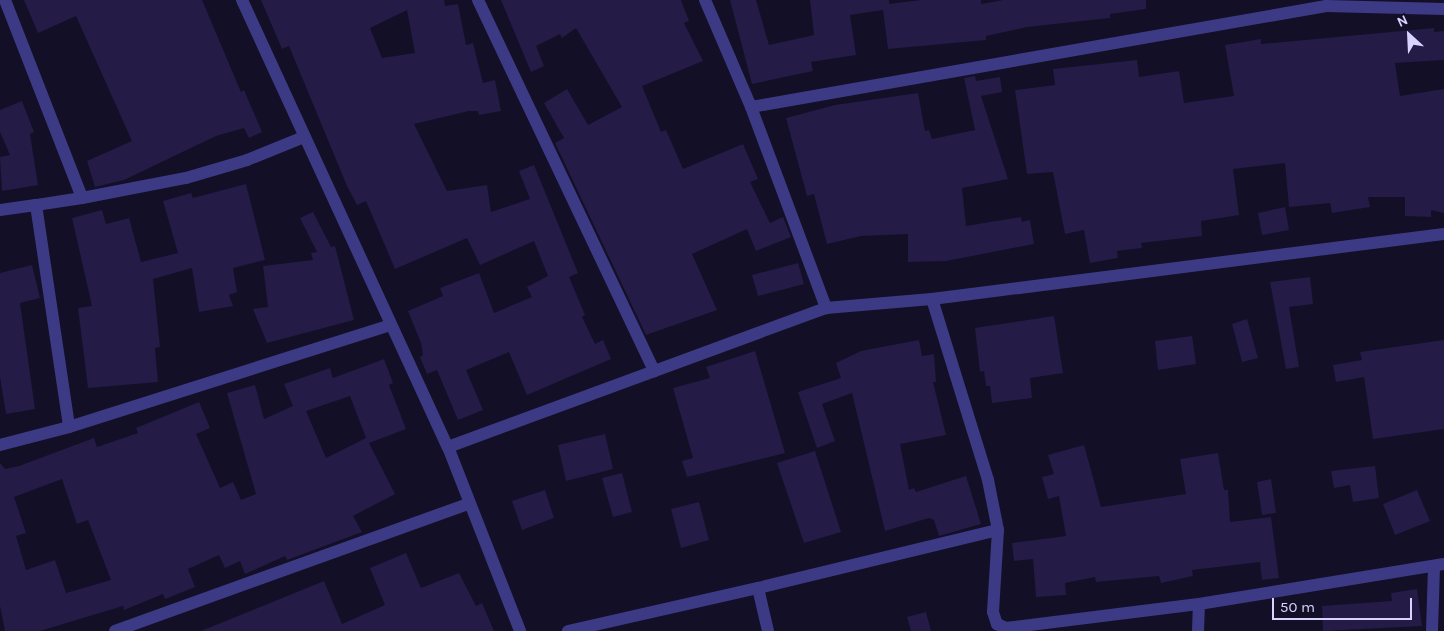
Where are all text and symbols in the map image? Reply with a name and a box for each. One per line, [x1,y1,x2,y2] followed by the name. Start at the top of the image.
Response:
[1384,10,1434,60] north arrow
[1394,11,1411,31] text: N
[1274,588,1414,620] scale bar
[1280,598,1315,616] text: 50 m

